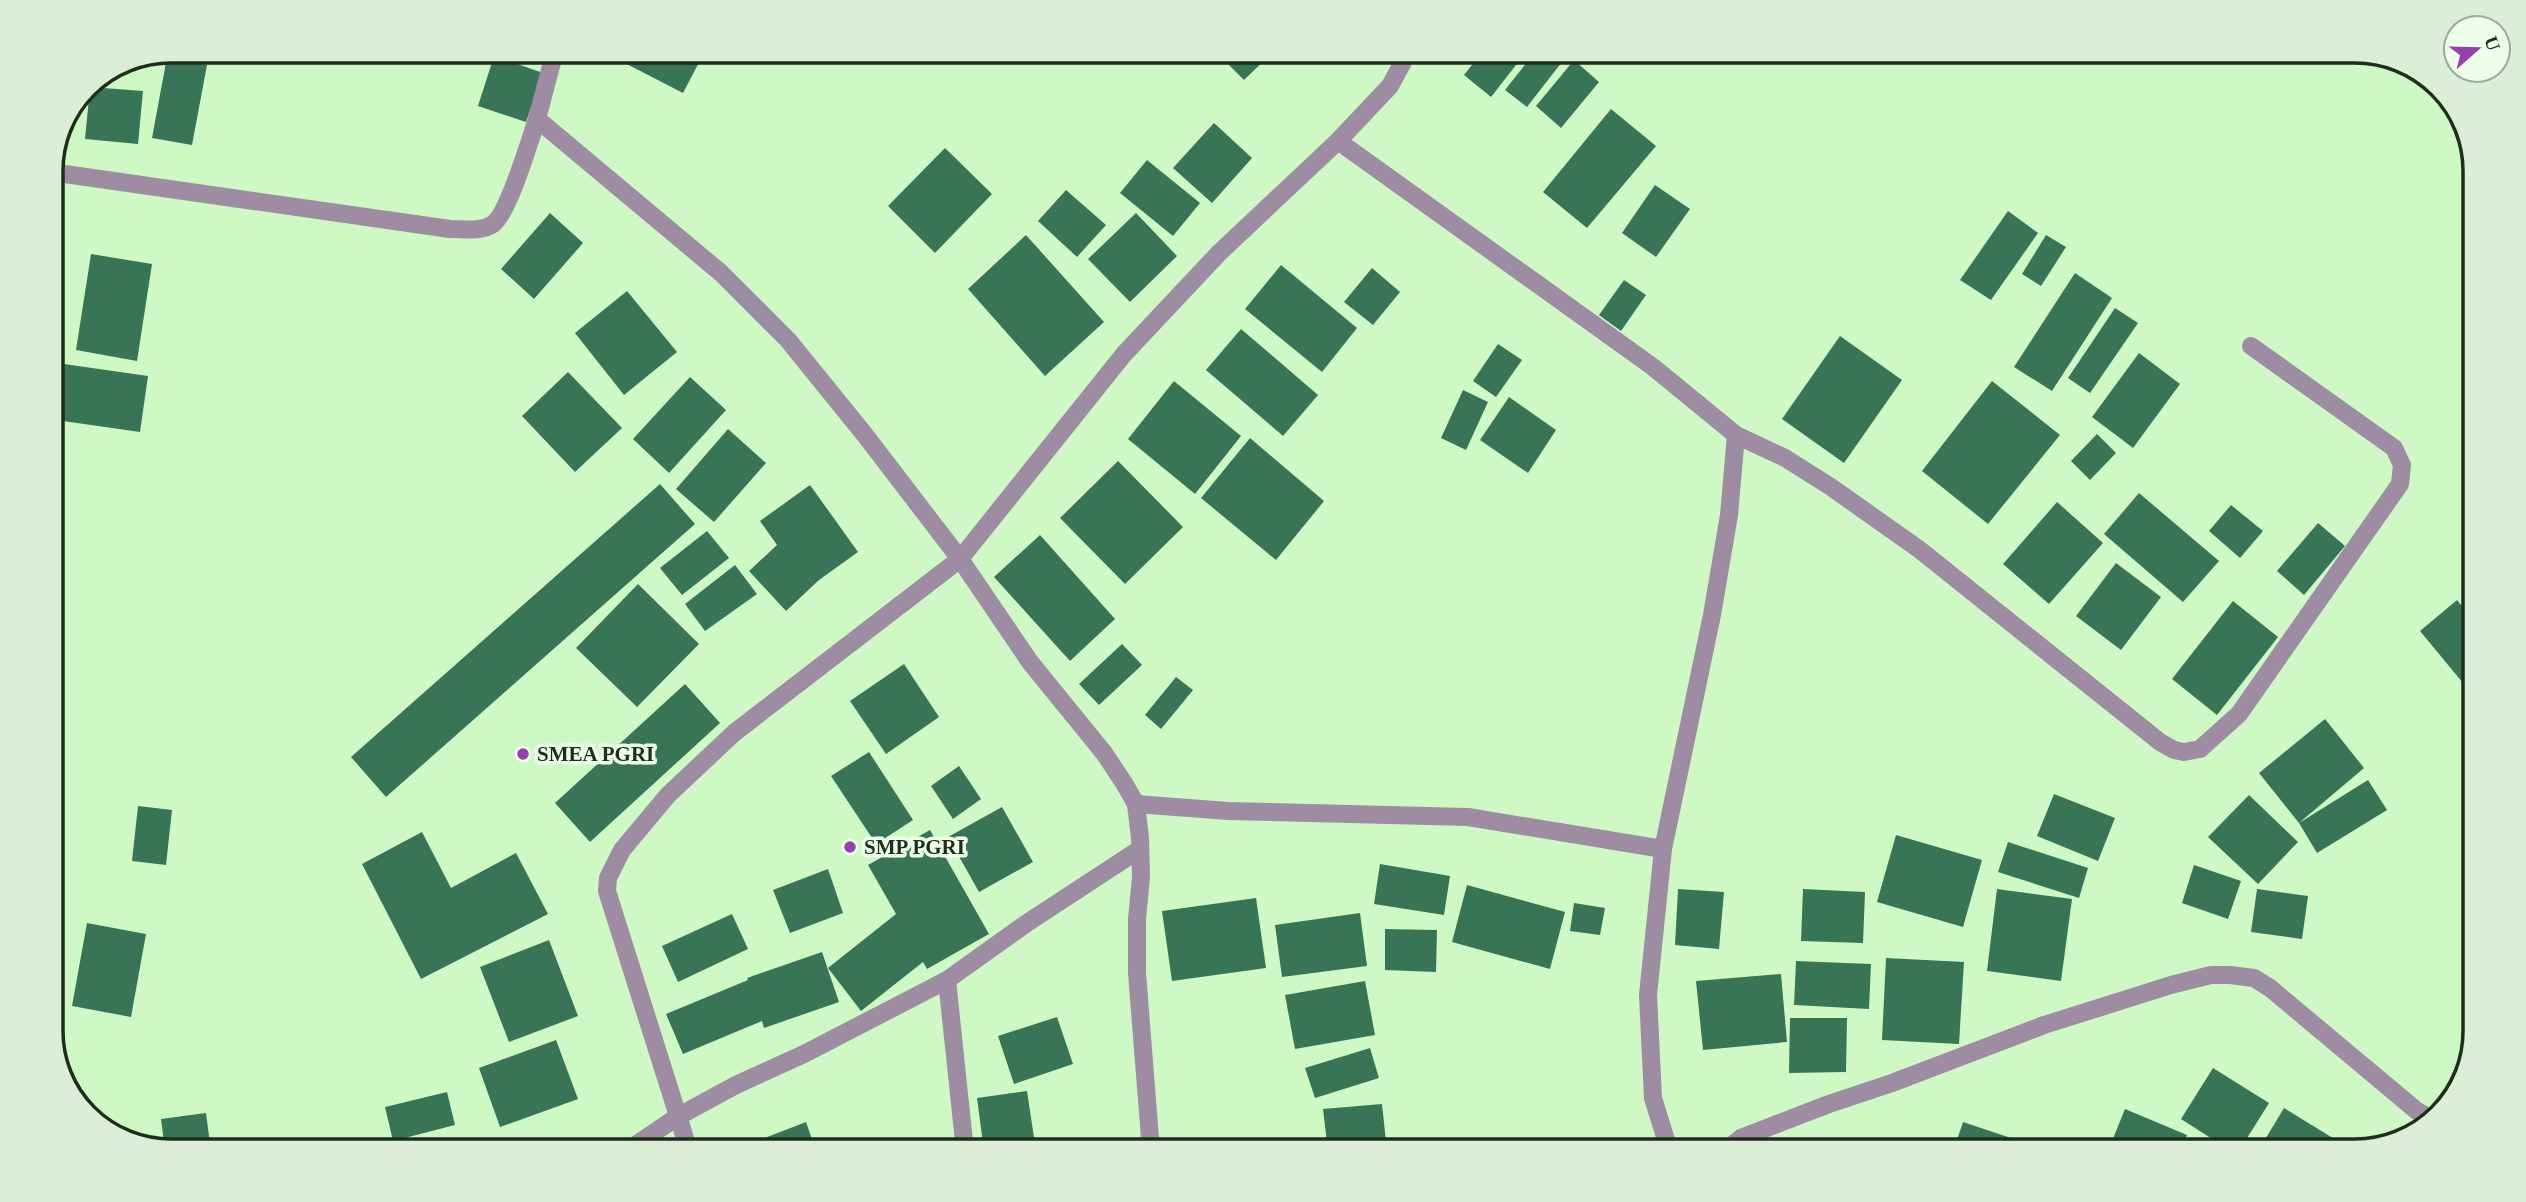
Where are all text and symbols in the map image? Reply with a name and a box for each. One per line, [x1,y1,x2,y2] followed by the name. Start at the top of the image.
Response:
[2442,14,2512,84] north arrow
[2480,33,2505,54] text: U
[537,742,654,766] place label: SMEA PGRI
[515,746,531,762] marker: SMEA PGRI
[864,835,965,859] place label: SMP PGRI
[842,839,858,855] marker: SMP PGRI

